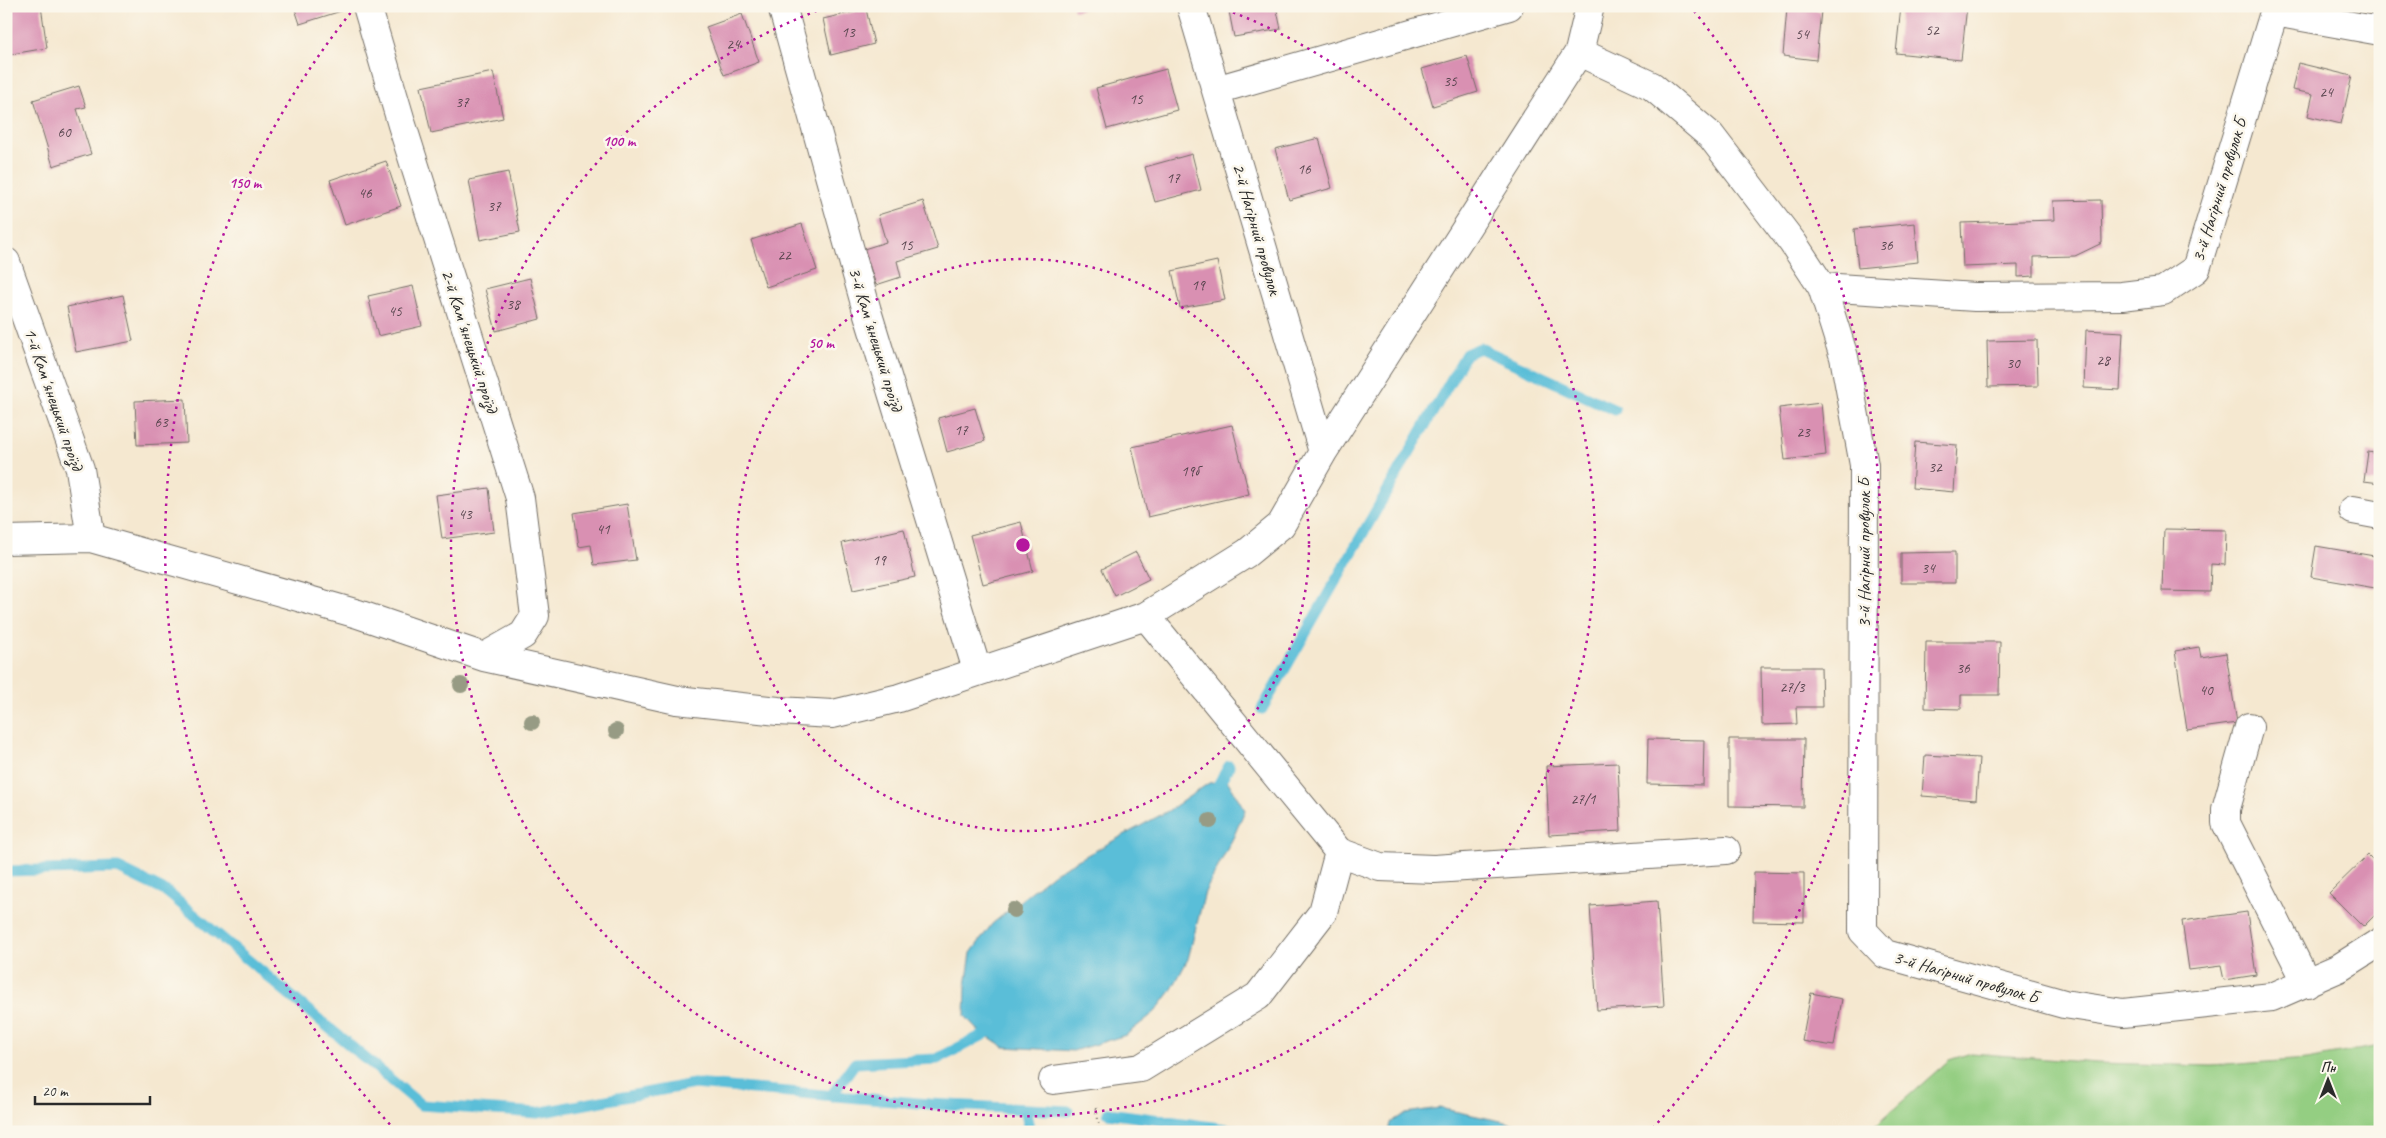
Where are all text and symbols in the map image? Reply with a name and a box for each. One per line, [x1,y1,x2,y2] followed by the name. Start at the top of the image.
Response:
[1925,21,1940,40] house number: 52
[841,23,856,42] house number: 13
[1795,25,1810,44] house number: 54
[726,35,741,54] house number: 24
[1443,72,1458,91] house number: 35
[2319,83,2334,102] house number: 24
[1129,90,1144,109] house number: 15
[455,93,470,112] house number: 37
[2187,113,2252,265] street label: 3-й Нагірний провулок Б
[57,123,72,142] house number: 60
[603,132,637,151] text: 100 m
[1297,160,1312,179] house number: 16
[1228,161,1287,299] street label: 2-й Нагірний провулок
[1166,169,1181,188] house number: 17
[229,174,263,193] text: 150 m
[358,184,373,203] house number: 46
[487,197,502,216] house number: 37
[899,236,914,255] house number: 15
[1879,236,1894,255] house number: 36
[777,246,792,265] house number: 22
[843,265,909,416] street label: 3-й Камʼянецький проїзд
[436,267,504,418] street label: 2-й Камʼянецький проїзд
[1191,276,1206,295] house number: 19
[506,295,521,314] house number: 38
[388,302,403,321] house number: 45
[18,325,89,475] street label: 1-й Камʼянецький проїзд
[808,334,835,353] text: 50 m
[2096,351,2111,370] house number: 28
[2006,354,2021,373] house number: 30
[154,413,169,432] house number: 63
[954,421,969,440] house number: 17
[1796,423,1811,442] house number: 23
[1928,458,1943,477] house number: 32
[1181,462,1203,481] house number: 19б
[1853,476,1875,628] street label: 3-й Нагірний провулок Б
[458,505,473,524] house number: 43
[596,520,611,539] house number: 41
[1014,536,1032,554] centre of rings
[872,551,887,570] house number: 19
[1921,559,1936,578] house number: 34
[1956,659,1971,678] house number: 36
[1779,678,1806,697] house number: 27/3
[2199,681,2214,700] house number: 40
[1570,790,1597,809] house number: 27/1
[1891,946,2043,1009] street label: 3-й Нагірний провулок Б
[2304,1056,2354,1106] north arrow
[2321,1059,2336,1076] text: Пн
[35,1073,150,1105] scale bar
[42,1082,69,1101] text: 20 m

